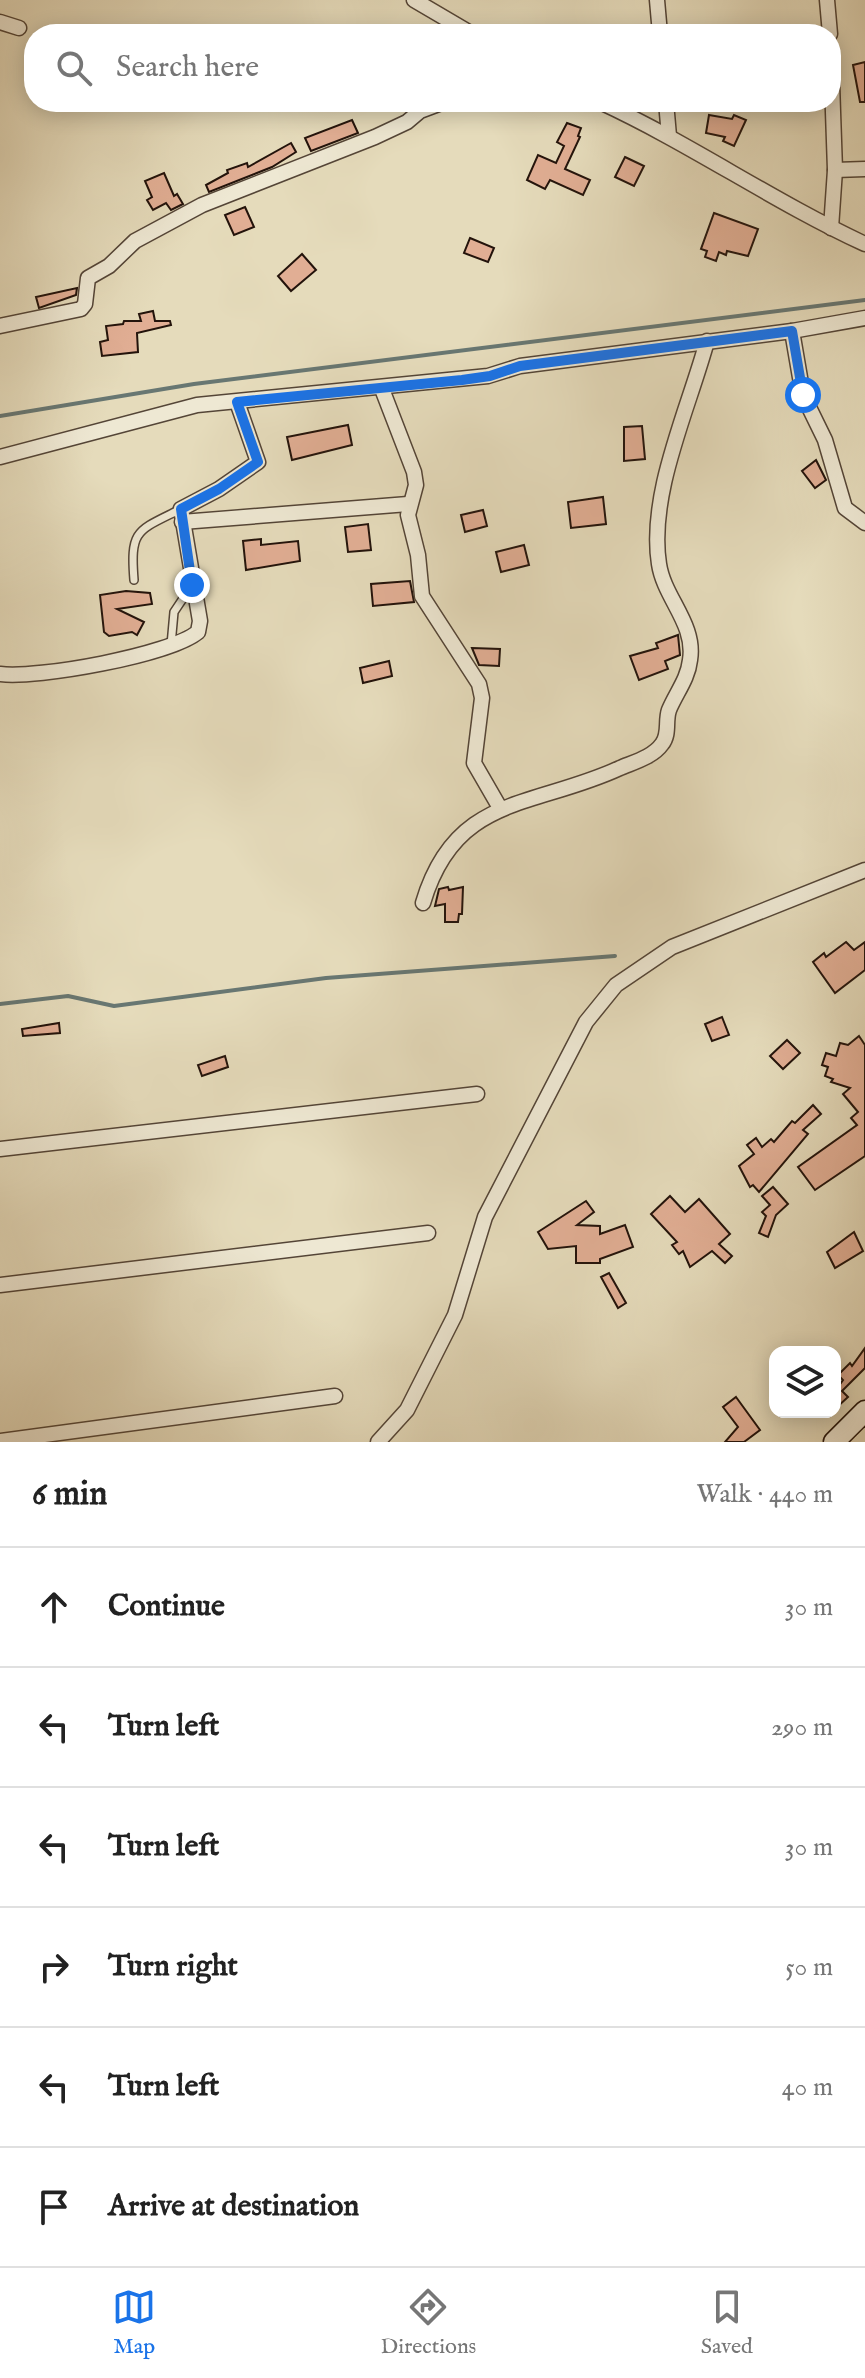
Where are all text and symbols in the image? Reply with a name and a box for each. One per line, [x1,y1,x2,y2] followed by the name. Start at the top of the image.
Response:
[24,24,841,112] search box
[52,46,96,90] icon: search
[116,49,259,87] text: Search here
[785,377,821,413] route start
[174,567,210,603] route end
[769,1346,841,1418] map controls
[769,1346,841,1418] button: layers
[32,1473,107,1516] text: 6 min
[696,1478,833,1511] text: Walk · 440 m
[32,1585,76,1629] icon: ahead
[108,1588,225,1626] text: Continue
[785,1591,833,1624] text: 30 m
[32,1705,76,1749] icon: left
[108,1708,219,1746] text: Turn left
[771,1711,833,1744] text: 290 m
[32,1825,76,1869] icon: left
[108,1828,219,1866] text: Turn left
[785,1831,833,1864] text: 30 m
[32,1945,76,1989] icon: right
[108,1948,238,1986] text: Turn right
[785,1951,833,1984] text: 50 m
[32,2065,76,2109] icon: left
[108,2068,219,2106] text: Turn left
[782,2071,833,2104] text: 40 m
[32,2185,76,2229] icon: arrive
[108,2188,359,2226] text: Arrive at destination
[112,2285,156,2361] tab: Map
[381,2285,476,2361] tab: Directions
[701,2285,753,2361] tab: Saved

